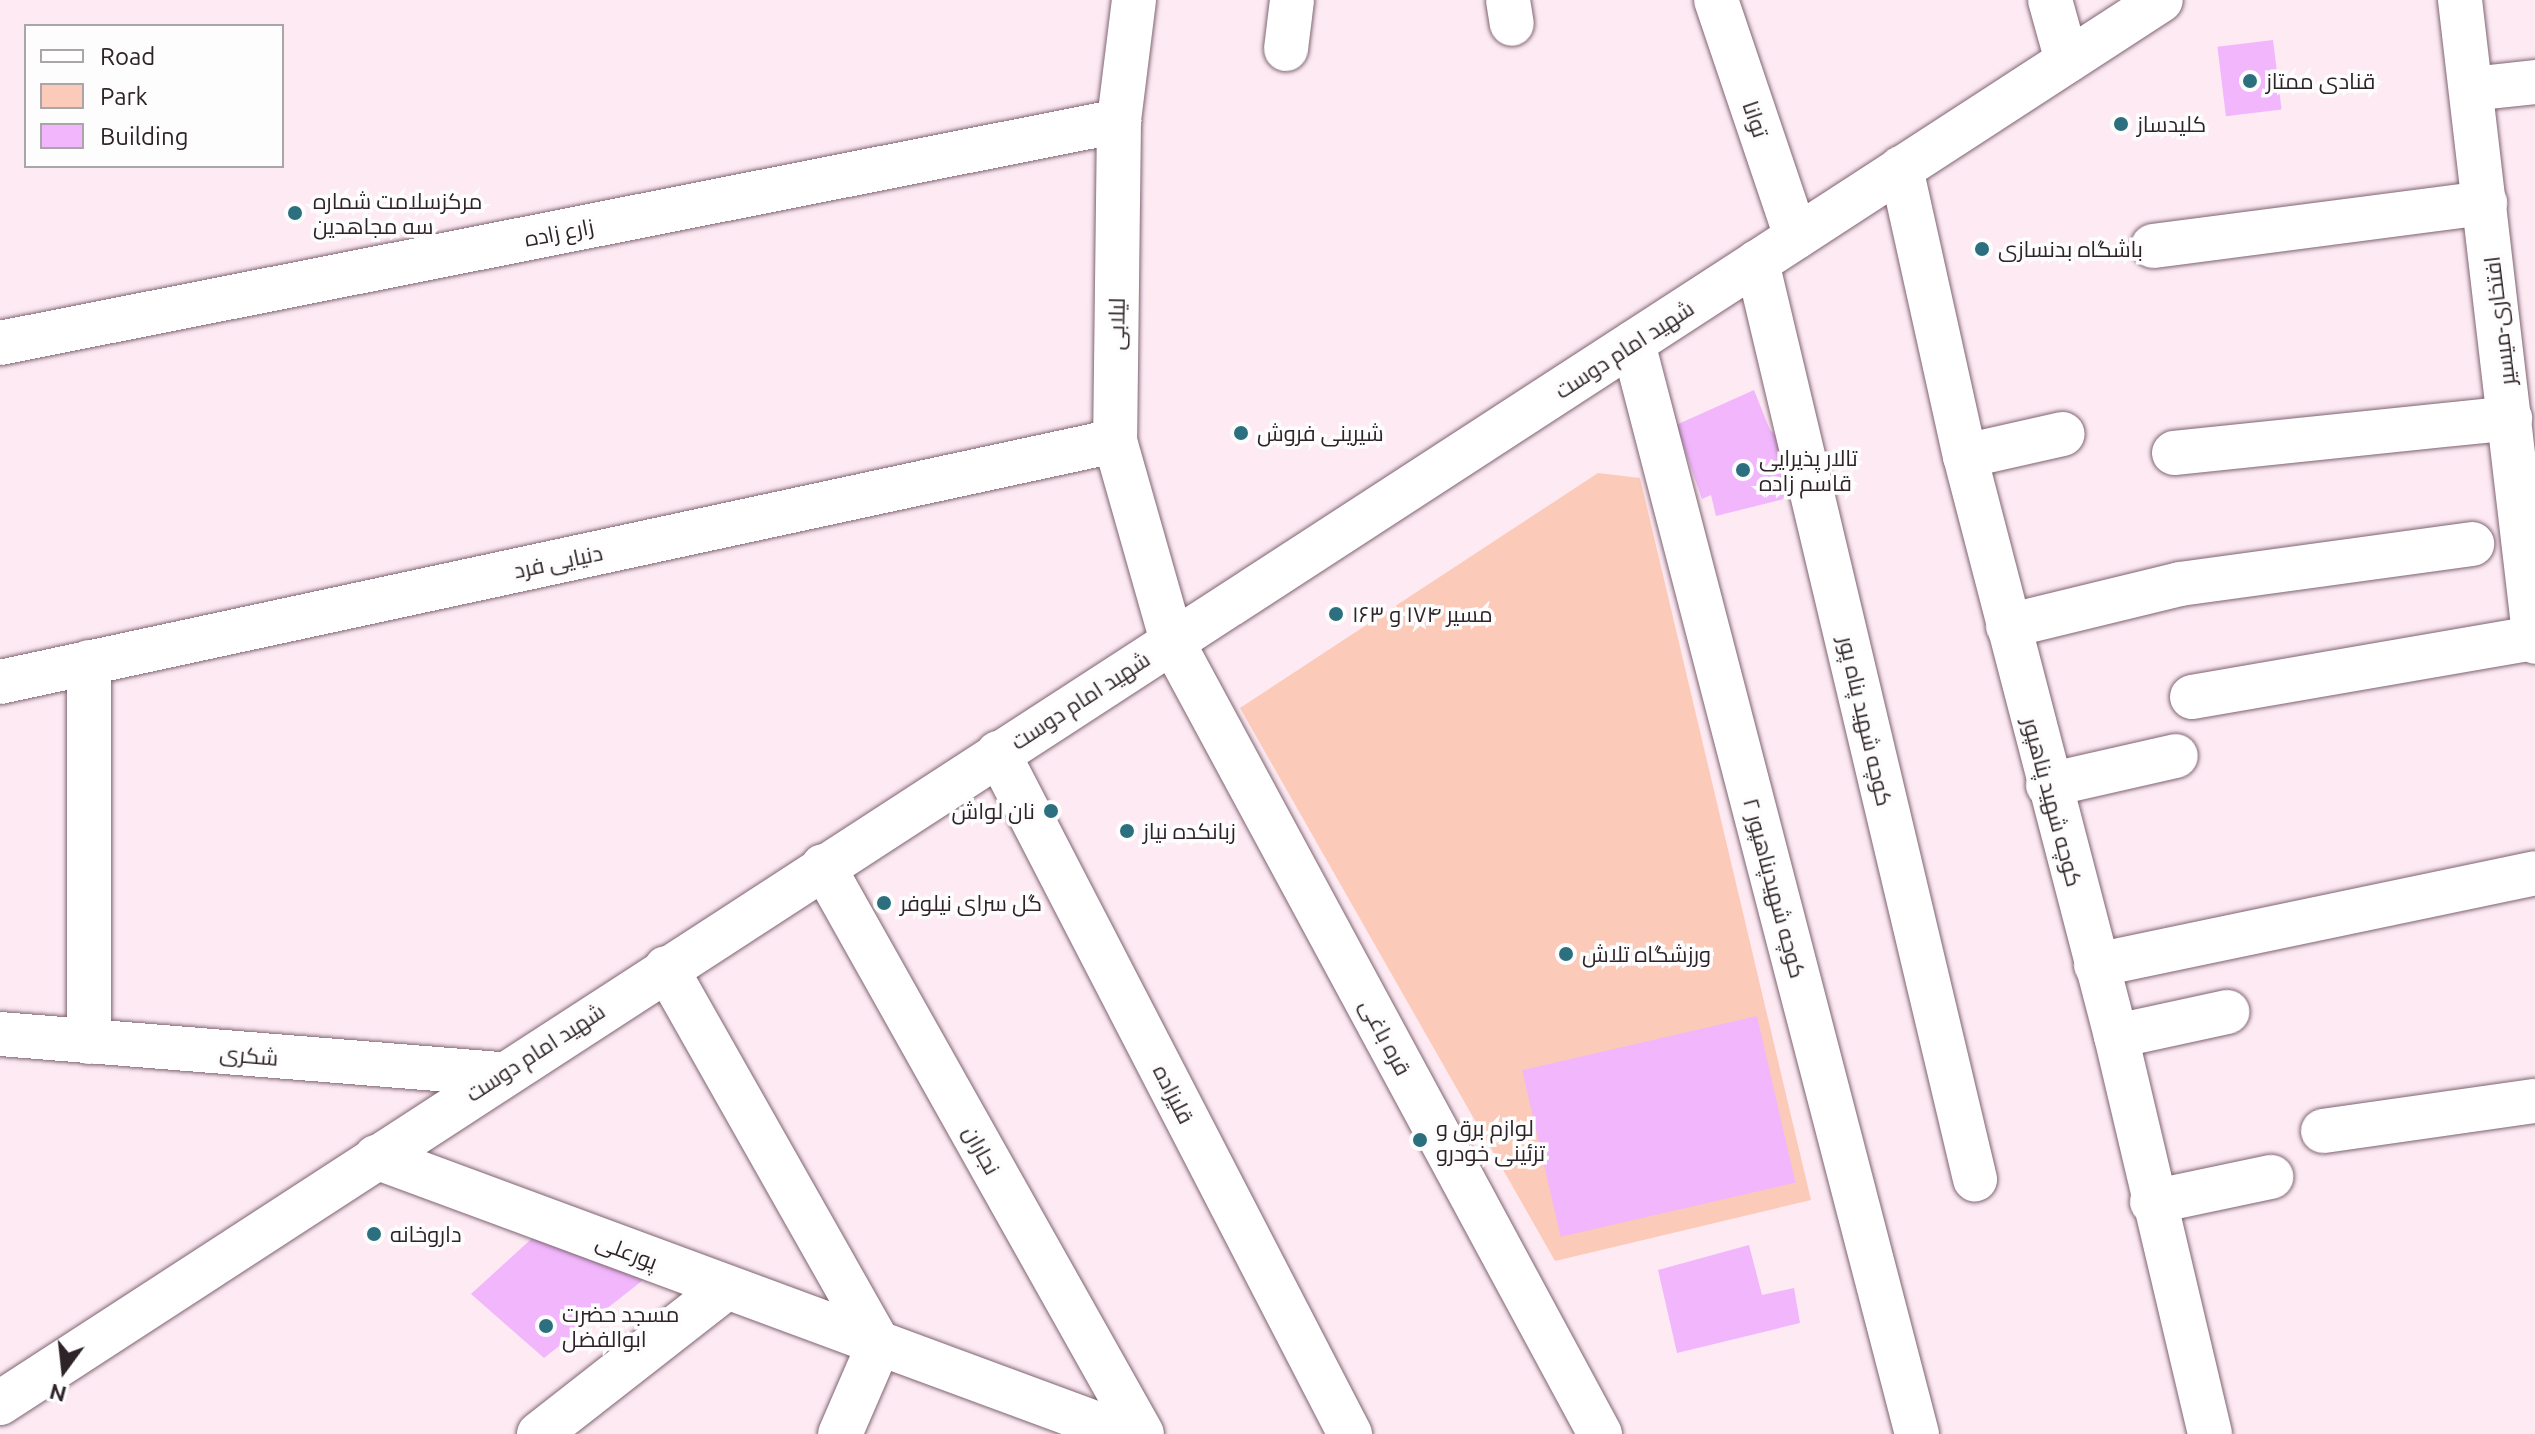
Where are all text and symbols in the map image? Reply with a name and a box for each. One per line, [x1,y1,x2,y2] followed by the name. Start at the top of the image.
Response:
[24,24,284,168] legend
[100,43,155,70] text: Road
[2266,68,2375,94] place label: قنادی ممتاز
[2241,72,2259,90] marker: قنادی ممتاز
[100,83,148,110] text: Park
[1738,97,1774,141] street label: توانا
[2137,111,2206,137] place label: کلیدساز
[2112,115,2130,133] marker: کلیدساز
[100,123,188,150] text: Building
[313,187,482,238] place label: مرکزسلامت شماره سه مجاهدین
[284,202,306,224] marker: مرکزسلامت شماره سه مجاهدین
[522,212,596,252] street label: زارع زاده
[1998,236,2143,262] place label: باشگاه بدنسازی
[1973,240,1991,258] marker: باشگاه بدنسازی
[2478,255,2520,387] street label: افتخاری-میسیر
[1550,294,1698,404] street label: شهید امام دوست
[1102,297,1130,351] street label: لیلابی
[1257,420,1384,446] place label: شیرینی فروش
[1232,424,1250,442] marker: شیرینی فروش
[1759,444,1858,496] place label: تالار پذیرایی قاسم زاده
[1734,461,1752,479] marker: تالار پذیرایی قاسم زاده
[511,539,605,583] street label: دنیایی فرد
[1352,601,1493,627] place label: مسیر ۱۷۴ و ۱۶۳
[1327,605,1345,623] marker: مسیر ۱۷۴ و ۱۶۳
[1834,633,1898,809] street label: کوچه شهید پناه پور
[1006,645,1154,755] street label: شهید امام دوست
[2018,715,2088,889] street label: کوچه شهید پناهپور
[1738,795,1812,981] street label: ۲ کوچه شهیدپناهپور
[952,798,1035,824] place label: نان لواش
[1042,802,1060,820] marker: نان لواش
[1143,818,1236,844] place label: زبانکده نیاز
[1118,822,1136,840] marker: زبانکده نیاز
[900,890,1042,916] place label: گل سرای نیلوفر
[875,894,893,912] marker: گل سرای نیلوفر
[1582,941,1711,967] place label: ورزشگاه تلاش
[1557,945,1575,963] marker: ورزشگاه تلاش
[1355,994,1417,1080] street label: قره باغی
[461,997,609,1107] street label: شهید امام دوست
[218,1039,280,1071] street label: شکری
[1148,1060,1200,1128] street label: قلیزاده
[1436,1114,1545,1166] place label: لوازم برق و تزئینی خودرو
[958,1121,1006,1179] street label: نجاران
[1411,1131,1429,1149] marker: لوازم برق و تزئینی خودرو
[390,1221,462,1247] place label: داروخانه
[365,1225,383,1243] marker: داروخانه
[593,1227,661,1275] street label: پورعلی
[562,1300,679,1352] place label: مسجد حضرت ابوالفضل
[537,1317,555,1335] marker: مسجد حضرت ابوالفضل
[24,1330,104,1410] north arrow
[47,1379,69,1408] text: N

